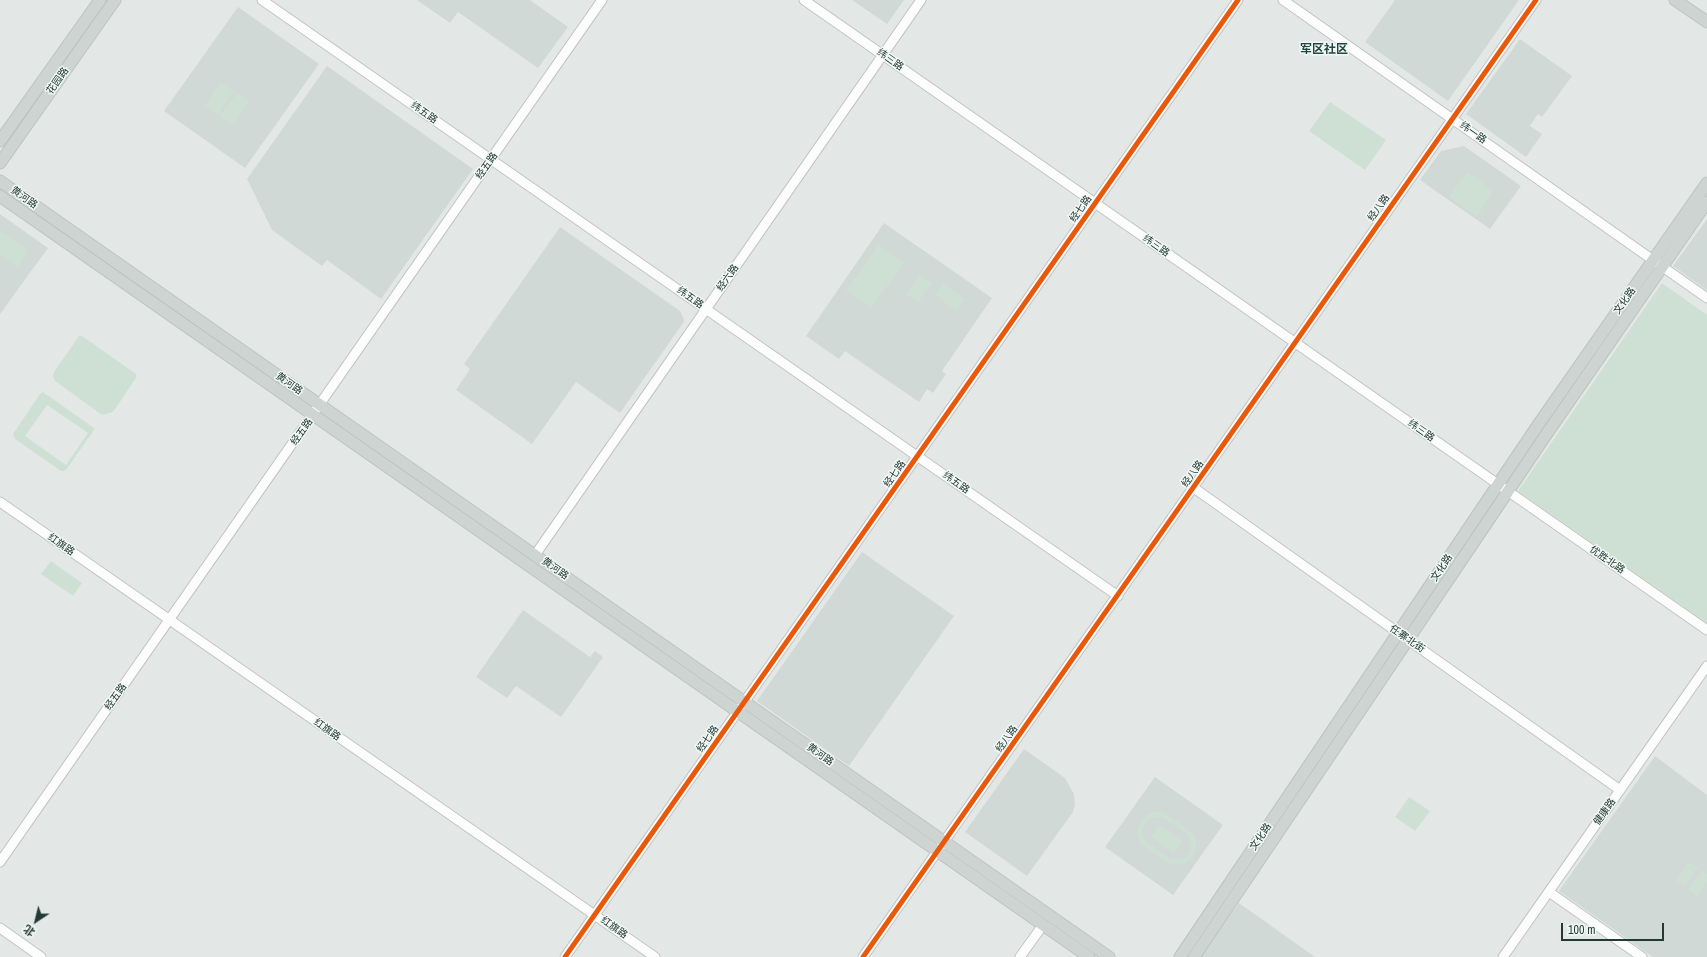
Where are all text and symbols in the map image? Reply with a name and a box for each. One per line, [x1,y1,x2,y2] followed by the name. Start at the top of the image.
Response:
[1300,43,1348,57] district label: 军区社区
[874,46,906,74] street label: 纬三路
[44,65,72,97] street label: 花园路
[408,99,440,127] street label: 纬五路
[1457,119,1489,147] street label: 纬一路
[473,150,501,182] street label: 经五路
[8,184,40,212] street label: 黄河路
[1365,192,1393,224] street label: 经八路
[1067,193,1095,225] street label: 经七路
[1140,232,1172,260] street label: 纬三路
[714,262,742,294] street label: 经六路
[674,284,706,312] street label: 纬五路
[1611,285,1639,317] street label: 文化路
[273,370,305,398] street label: 黄河路
[288,416,316,448] street label: 经五路
[1405,417,1437,445] street label: 纬三路
[881,458,909,490] street label: 经七路
[1179,458,1207,490] street label: 经八路
[940,469,972,497] street label: 纬五路
[45,531,77,559] street label: 红旗路
[1587,544,1627,576] street label: 优胜北路
[1429,552,1455,584] street label: 文化路
[539,555,571,583] street label: 黄河路
[1387,623,1427,655] street label: 任寨北街
[102,681,130,713] street label: 经五路
[311,716,343,744] street label: 红旗路
[694,723,722,755] street label: 经七路
[993,723,1021,755] street label: 经八路
[804,741,836,769] street label: 黄河路
[1591,796,1619,828] street label: 健康路
[1248,821,1274,853] street label: 文化路
[16,901,56,941] north arrow
[598,914,630,942] street label: 红旗路
[1563,915,1666,941] scale bar
[21,922,38,940] text: 北
[1568,922,1595,938] text: 100 m

